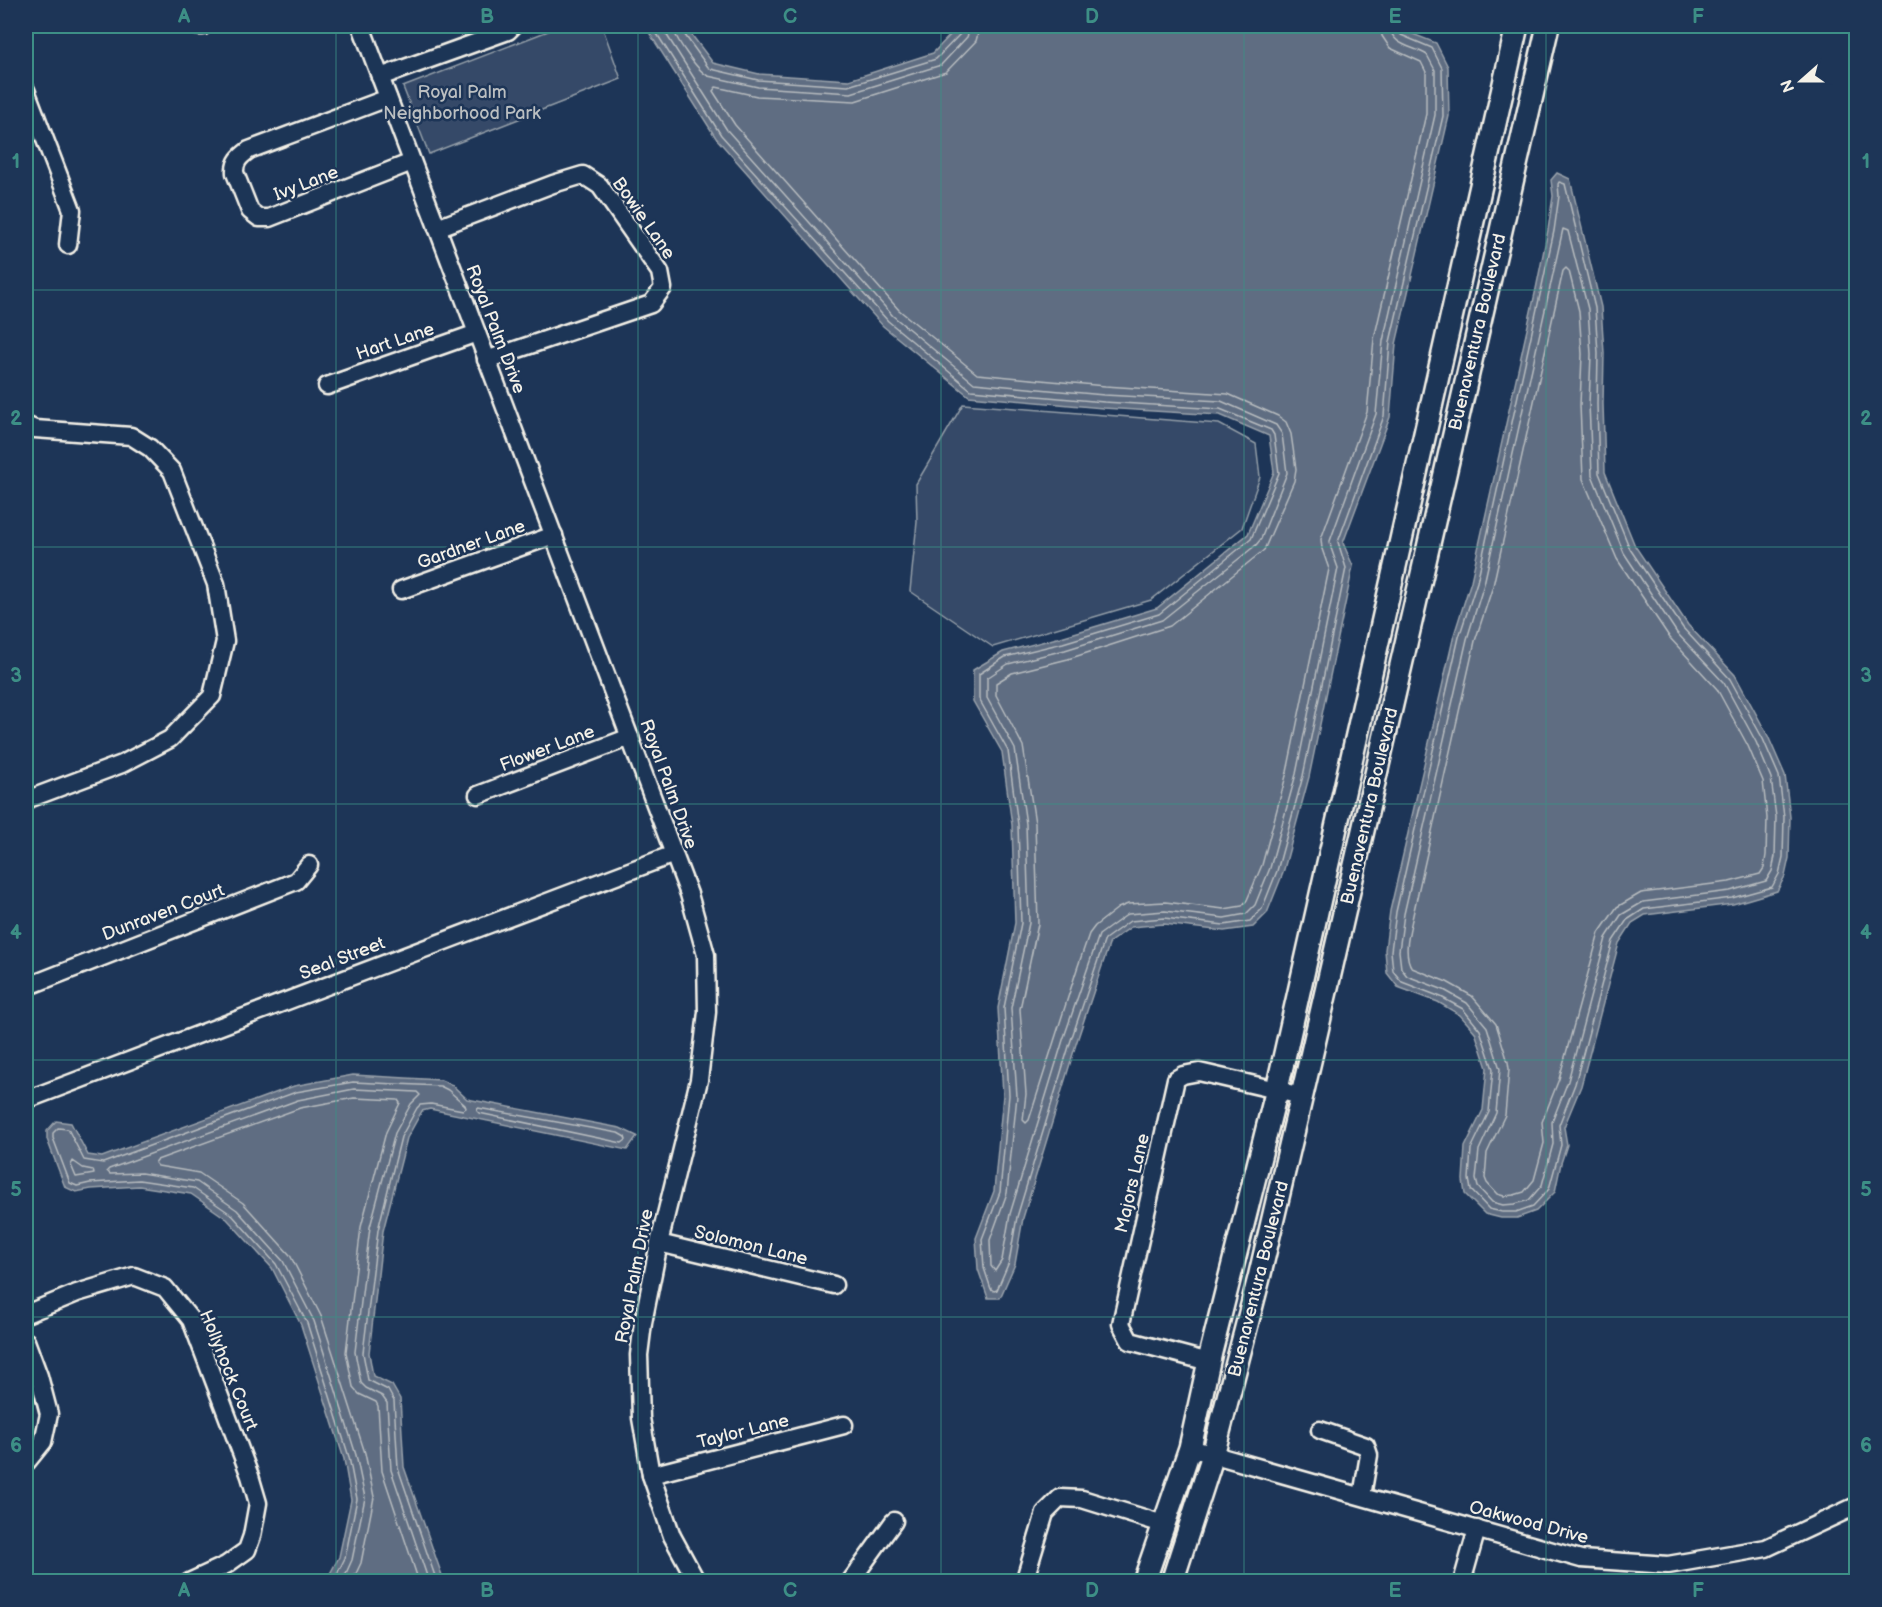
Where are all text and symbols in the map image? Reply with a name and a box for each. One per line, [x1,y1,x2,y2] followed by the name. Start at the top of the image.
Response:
[177,5,191,29] text: A
[480,5,494,29] text: B
[783,5,797,29] text: C
[1085,5,1099,29] text: D
[1389,5,1402,29] text: E
[1692,5,1704,29] text: F
[1771,51,1831,111] north arrow
[1777,77,1799,95] text: N
[383,82,541,124] park label: Royal Palm Neighborhood Park
[12,150,20,174] text: 1
[1862,150,1870,174] text: 1
[271,161,342,205] street label: Ivy Lane
[608,173,680,264] street label: Bowie Lane
[1445,232,1510,433] street label: Buenaventura Boulevard
[461,262,530,397] street label: Royal Palm Drive
[353,318,437,365] street label: Hart Lane
[10,407,22,431] text: 2
[1860,407,1872,431] text: 2
[414,515,528,574] street label: Gardner Lane
[10,664,22,688] text: 3
[1860,664,1872,688] text: 3
[1337,706,1402,907] street label: Buenaventura Boulevard
[635,717,702,852] street label: Royal Palm Drive
[497,721,598,776] street label: Flower Lane
[99,879,228,945] street label: Dunraven Court
[10,921,22,945] text: 4
[1860,921,1872,945] text: 4
[297,932,388,984] street label: Seal Street
[1111,1131,1154,1235] street label: Majors Lane
[10,1178,22,1202] text: 5
[1860,1178,1872,1202] text: 5
[1224,1179,1293,1379] street label: Buenaventura Boulevard
[611,1207,658,1345] street label: Royal Palm Drive
[692,1221,810,1270] street label: Solomon Lane
[195,1307,262,1434] street label: Hollyhock Court
[695,1410,791,1453] street label: Taylor Lane
[10,1434,22,1458] text: 6
[1860,1434,1872,1458] text: 6
[1467,1497,1591,1549] street label: Oakwood Drive
[177,1579,191,1603] text: A
[480,1579,494,1603] text: B
[783,1579,797,1603] text: C
[1085,1579,1099,1603] text: D
[1389,1579,1402,1603] text: E
[1692,1579,1704,1603] text: F

